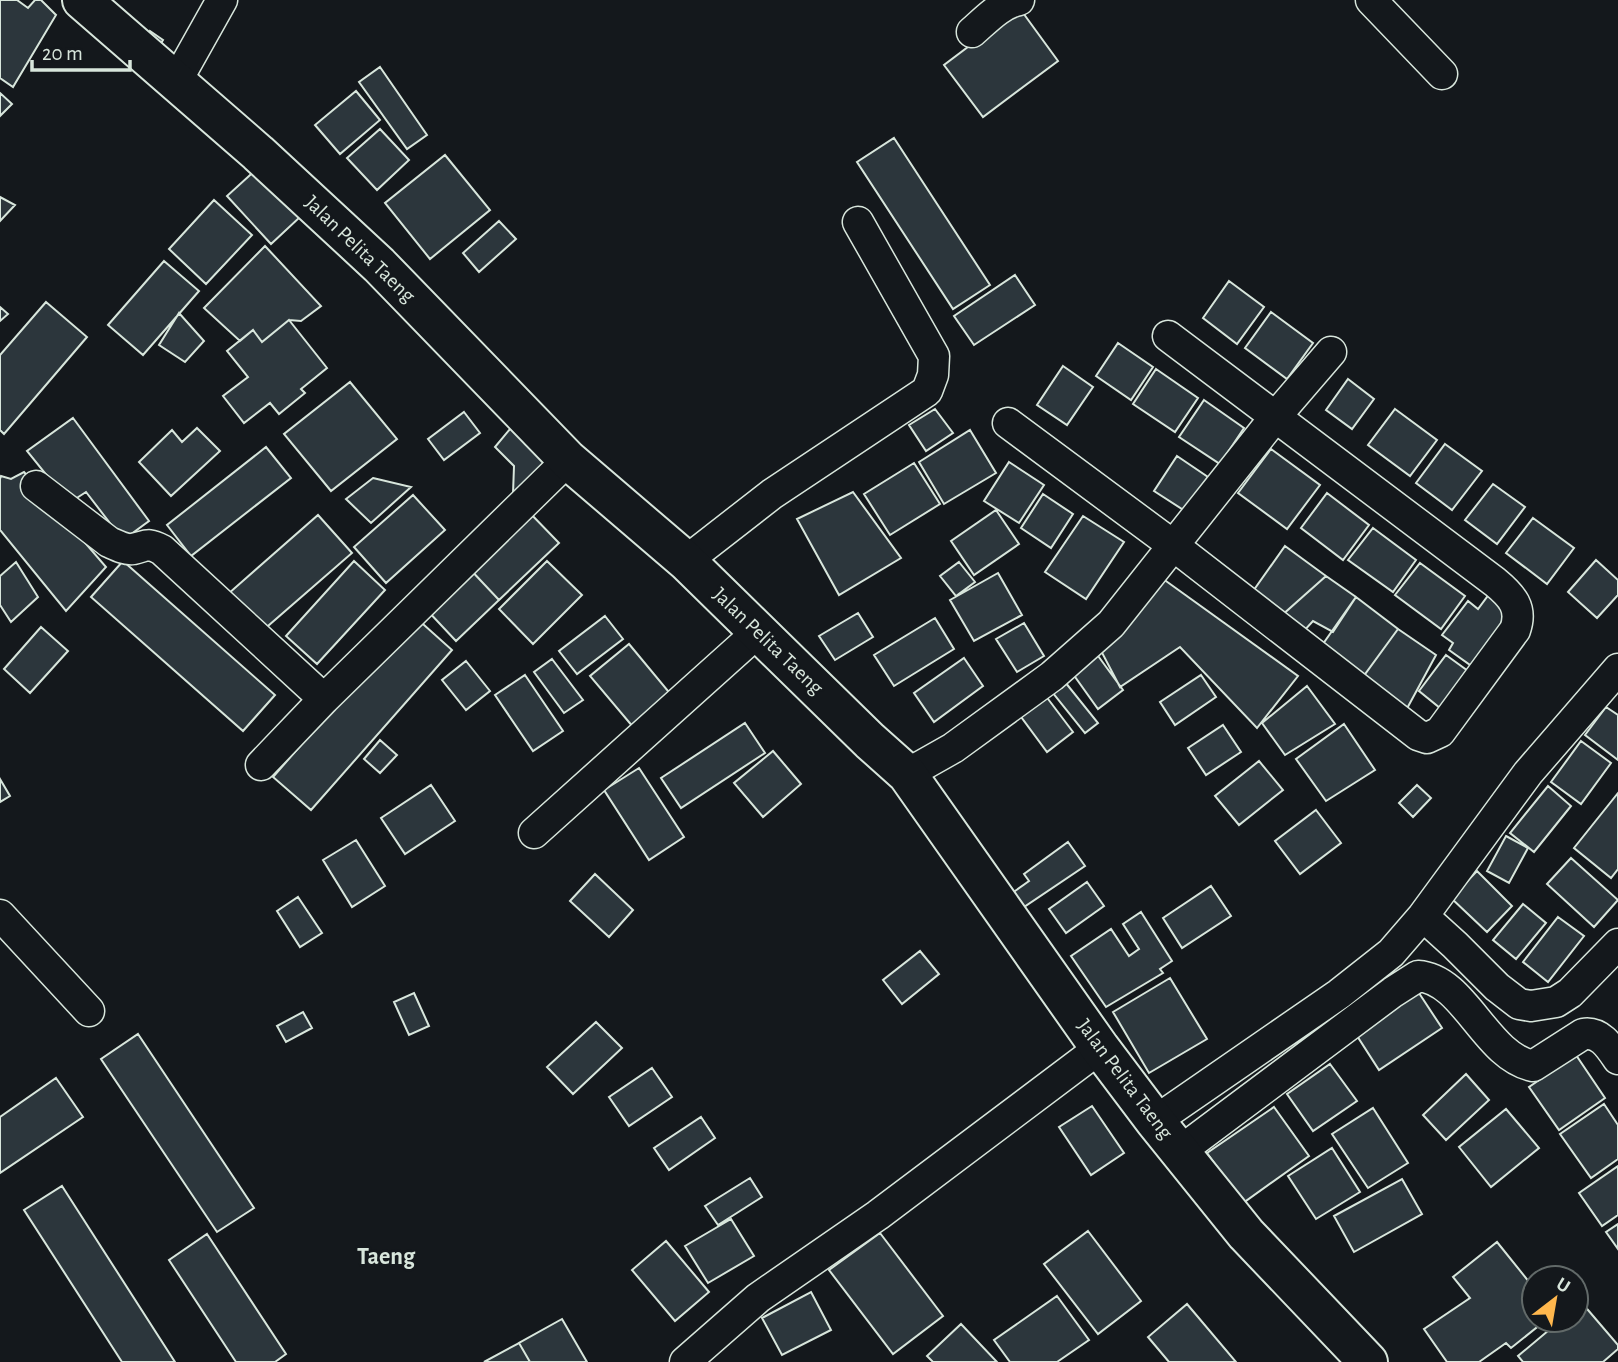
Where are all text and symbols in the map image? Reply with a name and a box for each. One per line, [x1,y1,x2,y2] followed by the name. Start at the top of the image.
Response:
[32,28,130,72] scale bar
[42,43,83,64] text: 20 m
[301,191,420,307] street label: Jalan Pelita Taeng
[709,583,828,699] street label: Jalan Pelita Taeng
[1073,1015,1177,1143] street label: Jalan Pelita Taeng
[357,1245,416,1269] district label: Taeng
[1520,1264,1590,1334] north arrow
[1553,1274,1573,1297] text: U

